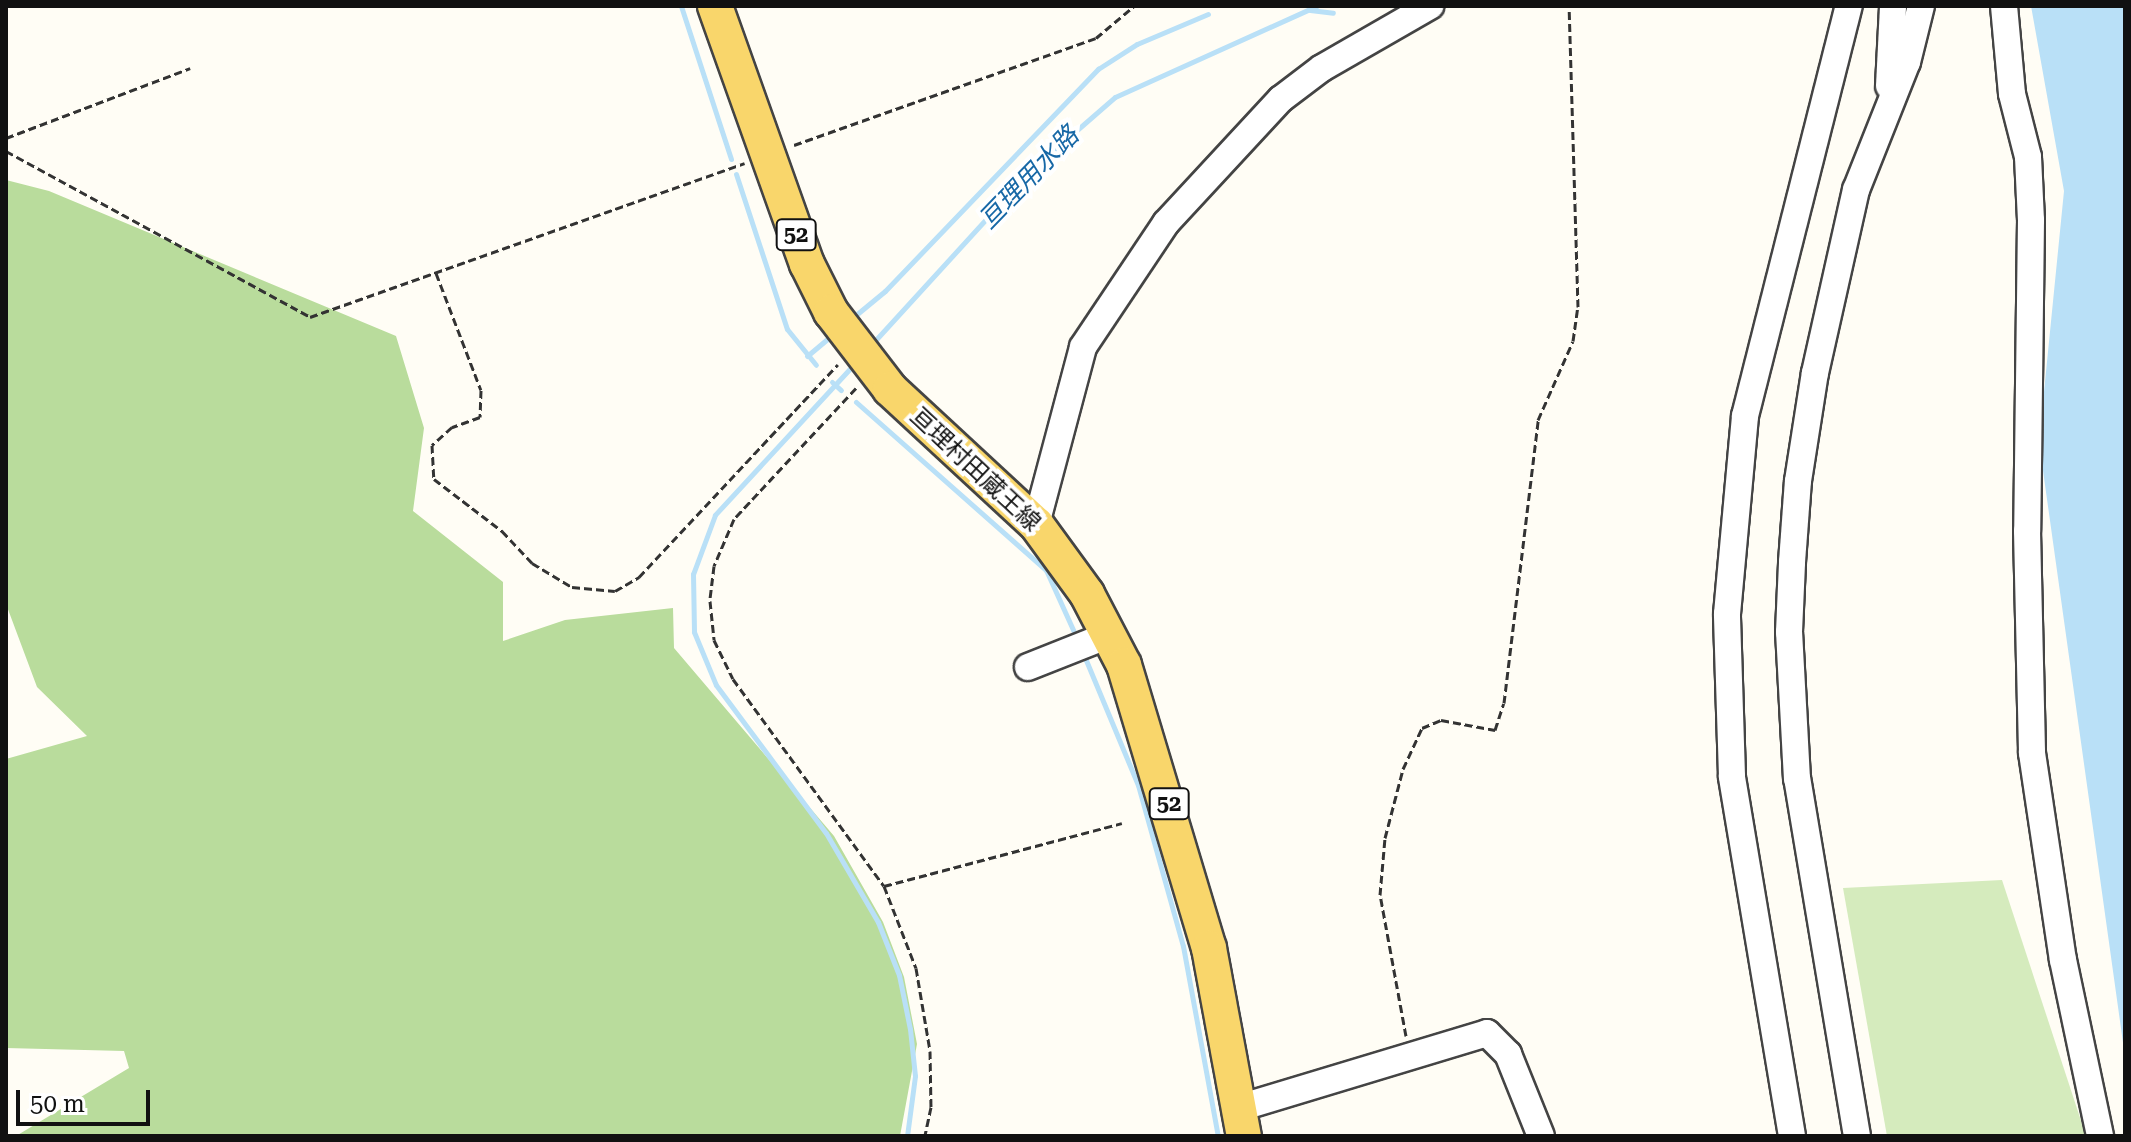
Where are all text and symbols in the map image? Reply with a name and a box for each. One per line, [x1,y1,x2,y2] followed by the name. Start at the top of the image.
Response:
[973,120,1085,236] water label: 亘理用水路
[774,217,818,253] road number: 52
[904,402,1046,538] street label: 亘理村田蔵王線
[1147,786,1191,822] road number: 52
[20,1074,154,1124] scale bar
[30,1090,85,1118] text: 50 m

